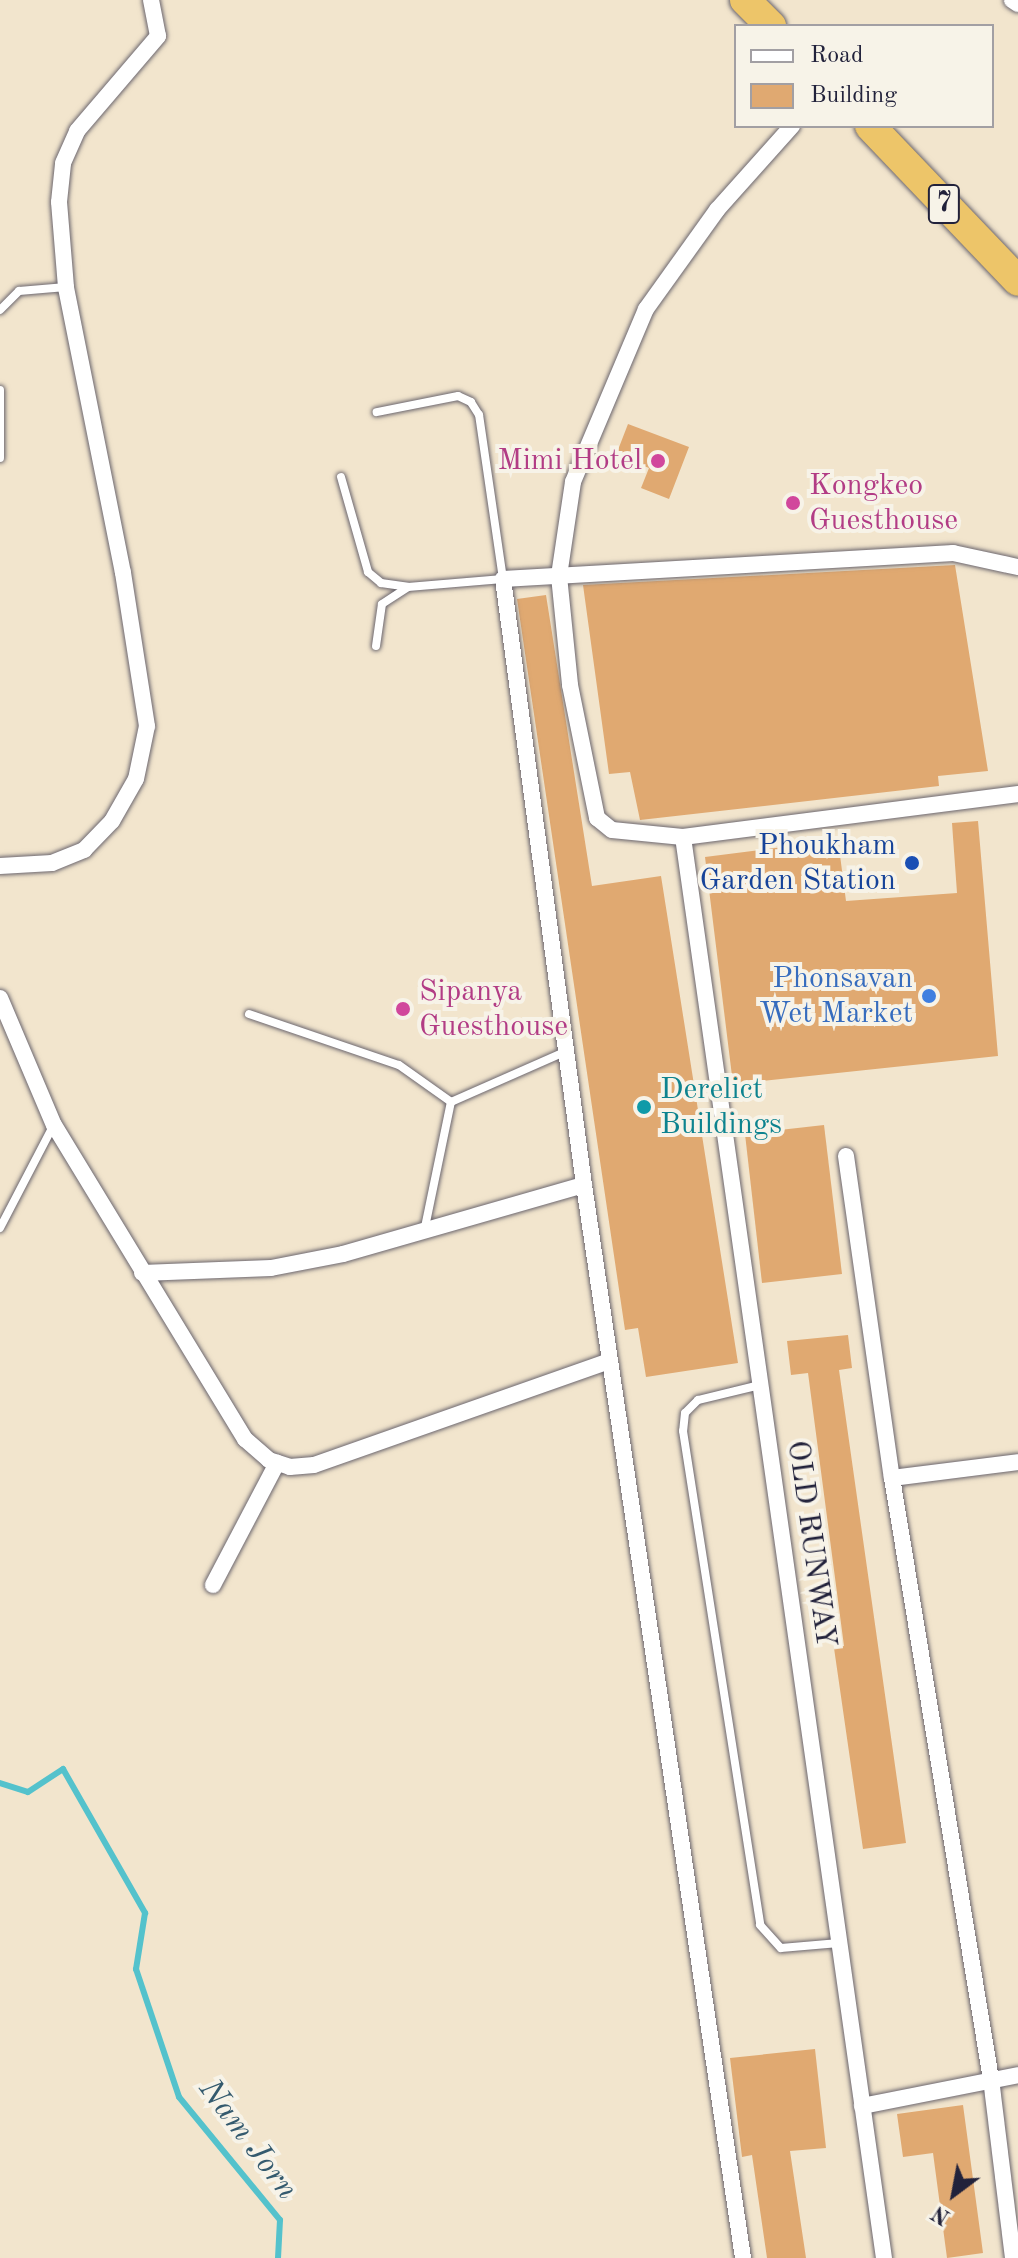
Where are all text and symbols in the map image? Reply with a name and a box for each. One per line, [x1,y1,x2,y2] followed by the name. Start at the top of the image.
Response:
[734,24,994,128] legend
[810,44,863,68] text: Road
[810,84,897,108] text: Building
[926,180,962,228] road number: 7
[498,443,642,479] place label: Mimi Hotel
[649,452,667,470] marker: Mimi Hotel
[809,468,958,538] place label: Kongkeo Guesthouse
[784,494,802,512] marker: Kongkeo Guesthouse
[700,828,896,898] place label: Phoukham Garden Station
[903,854,921,872] marker: Phoukham Garden Station
[759,961,913,1032] place label: Phonsavan Wet Market
[419,974,568,1044] place label: Sipanya Guesthouse
[920,987,938,1005] marker: Phonsavan Wet Market
[394,1000,412,1018] marker: Sipanya Guesthouse
[660,1072,782,1142] place label: Derelict Buildings
[635,1098,653,1116] marker: Derelict Buildings
[779,1438,843,1650] street label: OLD RUNWAY
[189,2072,305,2208] water label: Nam Jorn
[914,2154,994,2234] north arrow
[928,2201,954,2228] text: N

